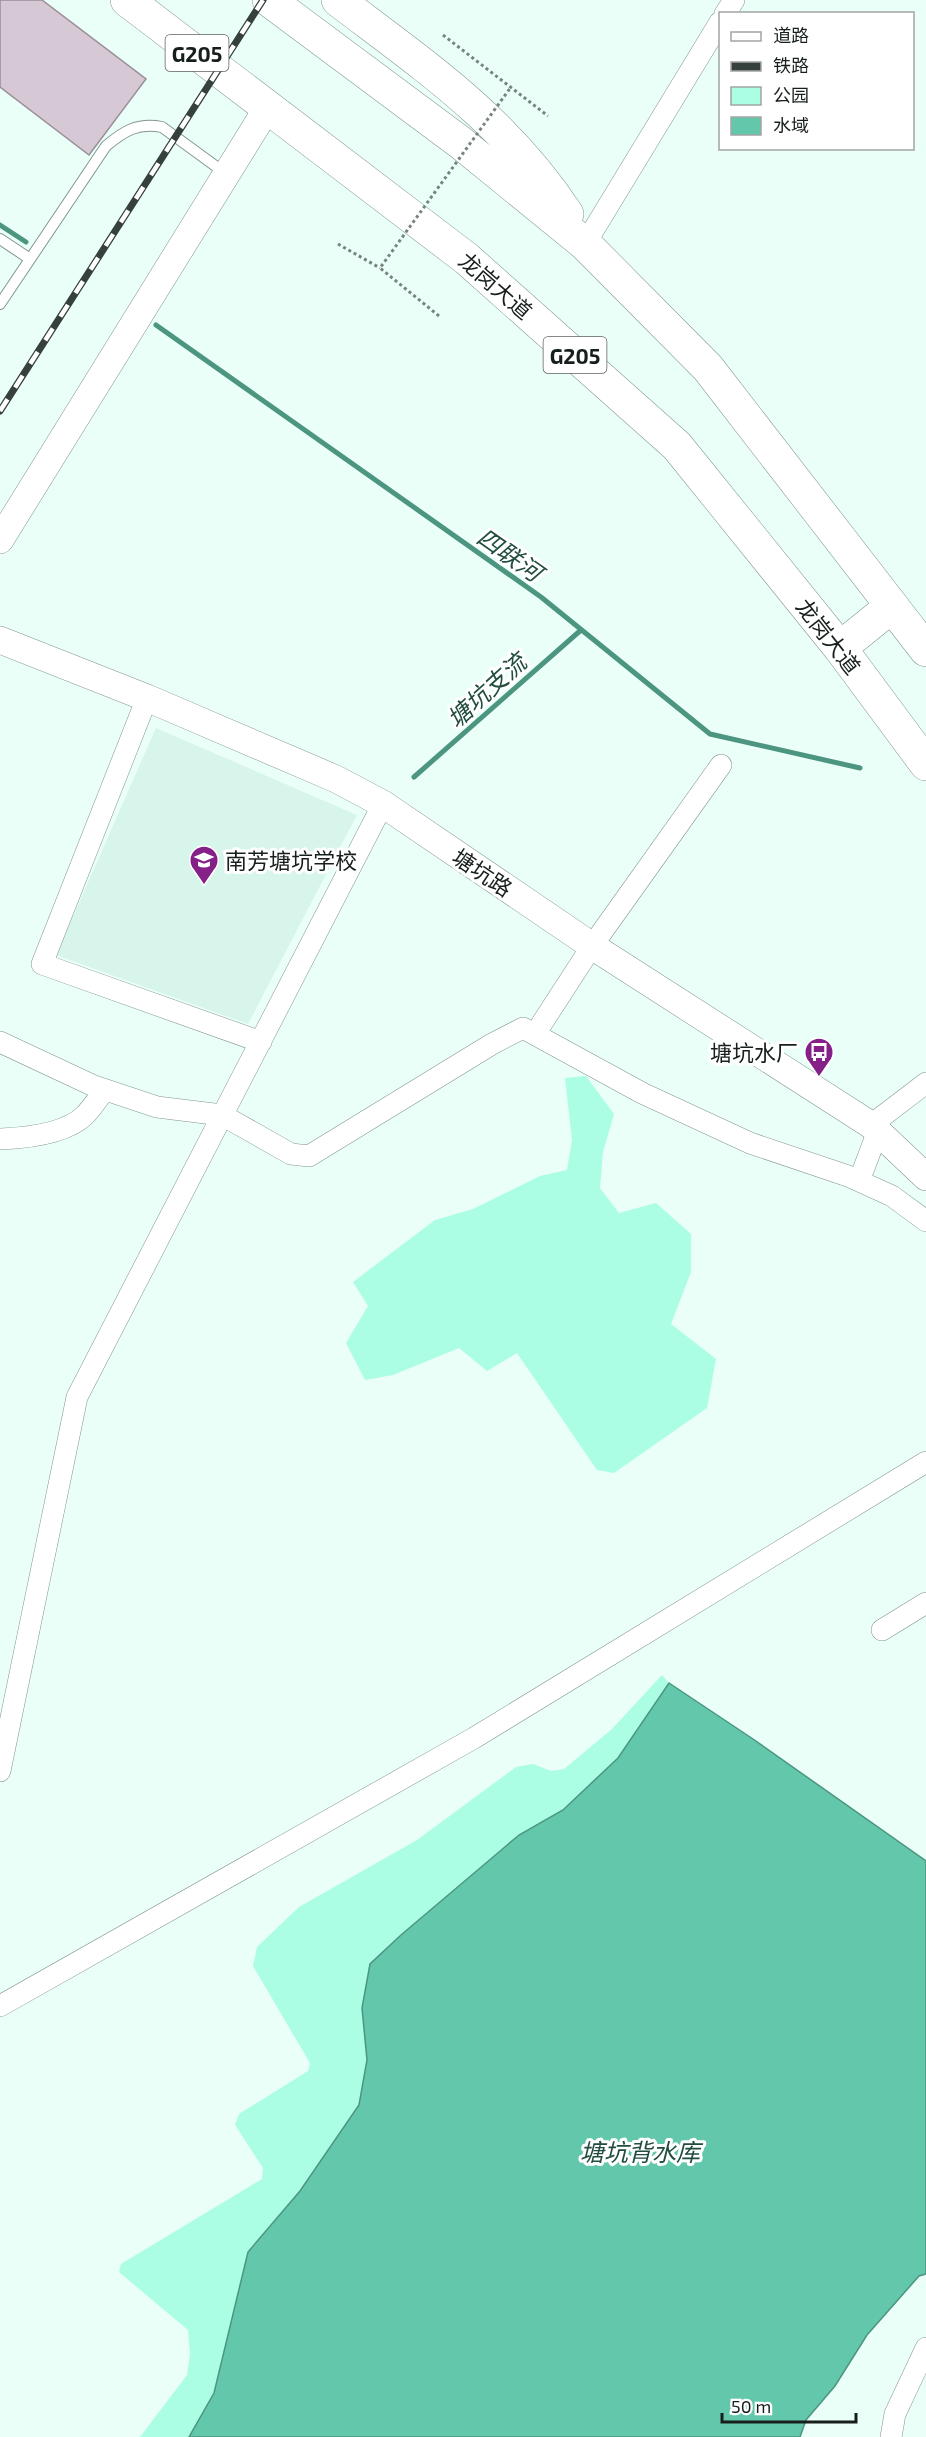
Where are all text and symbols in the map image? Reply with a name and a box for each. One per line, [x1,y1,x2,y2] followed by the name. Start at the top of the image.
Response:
[719,12,914,150] legend
[773,24,809,46] text: 道路
[166,35,228,71] road number: G205
[773,54,809,76] text: 铁路
[773,84,809,106] text: 公园
[773,114,809,136] text: 水域
[454,246,538,324] street label: 龙岗大道
[544,337,606,373] road number: G205
[472,521,551,589] water label: 四联河
[792,593,866,679] street label: 龙岗大道
[441,645,534,733] water label: 塘坑支流
[448,843,518,901] street label: 塘坑路
[188,844,220,886] school or university icon: 南芳塘坑学校
[225,847,357,873] place label: 南芳塘坑学校
[803,1036,835,1078] bus stop icon: 塘坑水厂
[710,1039,798,1065] place label: 塘坑水厂
[580,2137,704,2166] water label: 塘坑背水库
[722,2386,856,2424] scale bar
[731,2395,771,2417] text: 50 m

